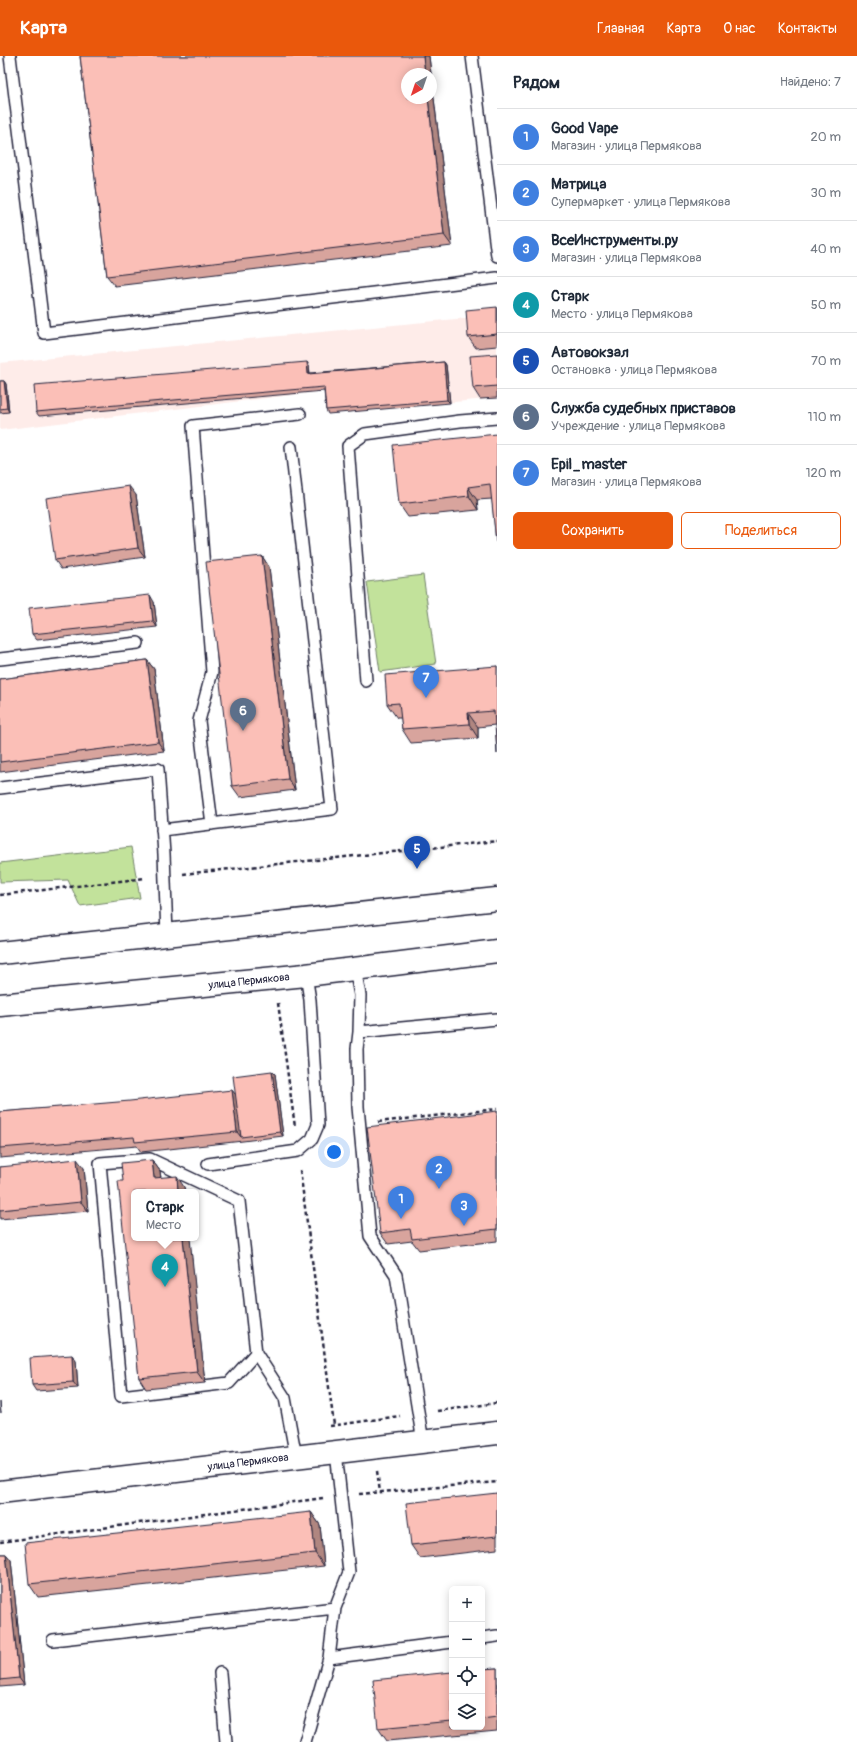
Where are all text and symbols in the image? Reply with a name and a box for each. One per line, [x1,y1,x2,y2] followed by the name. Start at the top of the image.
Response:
[20,16,67,40] text: Карта
[597,20,644,37] text: Главная
[666,20,701,37] text: Карта
[723,20,756,37] text: О нас
[778,20,837,37] text: Контакты
[401,68,437,104] north arrow
[513,72,560,93] text: Рядом
[780,74,841,90] text: Найдено: 7
[551,119,618,138] text: Good Vape
[523,129,529,145] text: 1
[810,129,841,145] text: 20 m
[551,138,702,154] text: Магазин · улица Пермякова
[551,175,606,194] text: Матрица
[522,185,530,201] text: 2
[811,185,841,201] text: 30 m
[551,194,730,210] text: Супермаркет · улица Пермякова
[551,231,678,250] text: ВсеИнструменты.ру
[522,241,530,257] text: 3
[810,241,841,257] text: 40 m
[551,250,702,266] text: Магазин · улица Пермякова
[551,287,590,306] text: Старк
[522,297,530,313] text: 4
[811,297,841,313] text: 50 m
[551,306,693,322] text: Место · улица Пермякова
[551,343,629,362] text: Автовокзал
[522,353,530,369] text: 5
[811,353,841,369] text: 70 m
[551,362,717,378] text: Остановка · улица Пермякова
[551,399,736,418] text: Служба судебных приставов
[522,409,530,425] text: 6
[808,409,841,425] text: 110 m
[551,418,725,434] text: Учреждение · улица Пермякова
[551,455,627,474] text: Epil_master
[523,465,529,481] text: 7
[805,465,841,481] text: 120 m
[551,474,702,490] text: Магазин · улица Пермякова
[513,512,673,549] button: Сохранить
[681,512,841,549] button: Поделиться
[413,665,439,698] pin: 7
[230,698,256,731] pin: 6
[404,836,430,869] pin: 5
[207,970,290,992] street label: улица Пермякова
[324,1142,344,1162] your location
[426,1156,452,1189] pin: 2
[388,1186,414,1219] pin: 1
[131,1189,199,1241] popup
[451,1193,477,1226] pin: 3
[146,1198,184,1217] text: Старк
[146,1217,181,1233] text: Место
[152,1254,178,1287] pin: 4
[206,1451,289,1474] street label: улица Пермякова
[449,1586,485,1730] map controls
[449,1586,485,1622] button: +
[449,1622,485,1658] button: −
[449,1658,485,1694] button: locate
[449,1694,485,1730] button: layers

